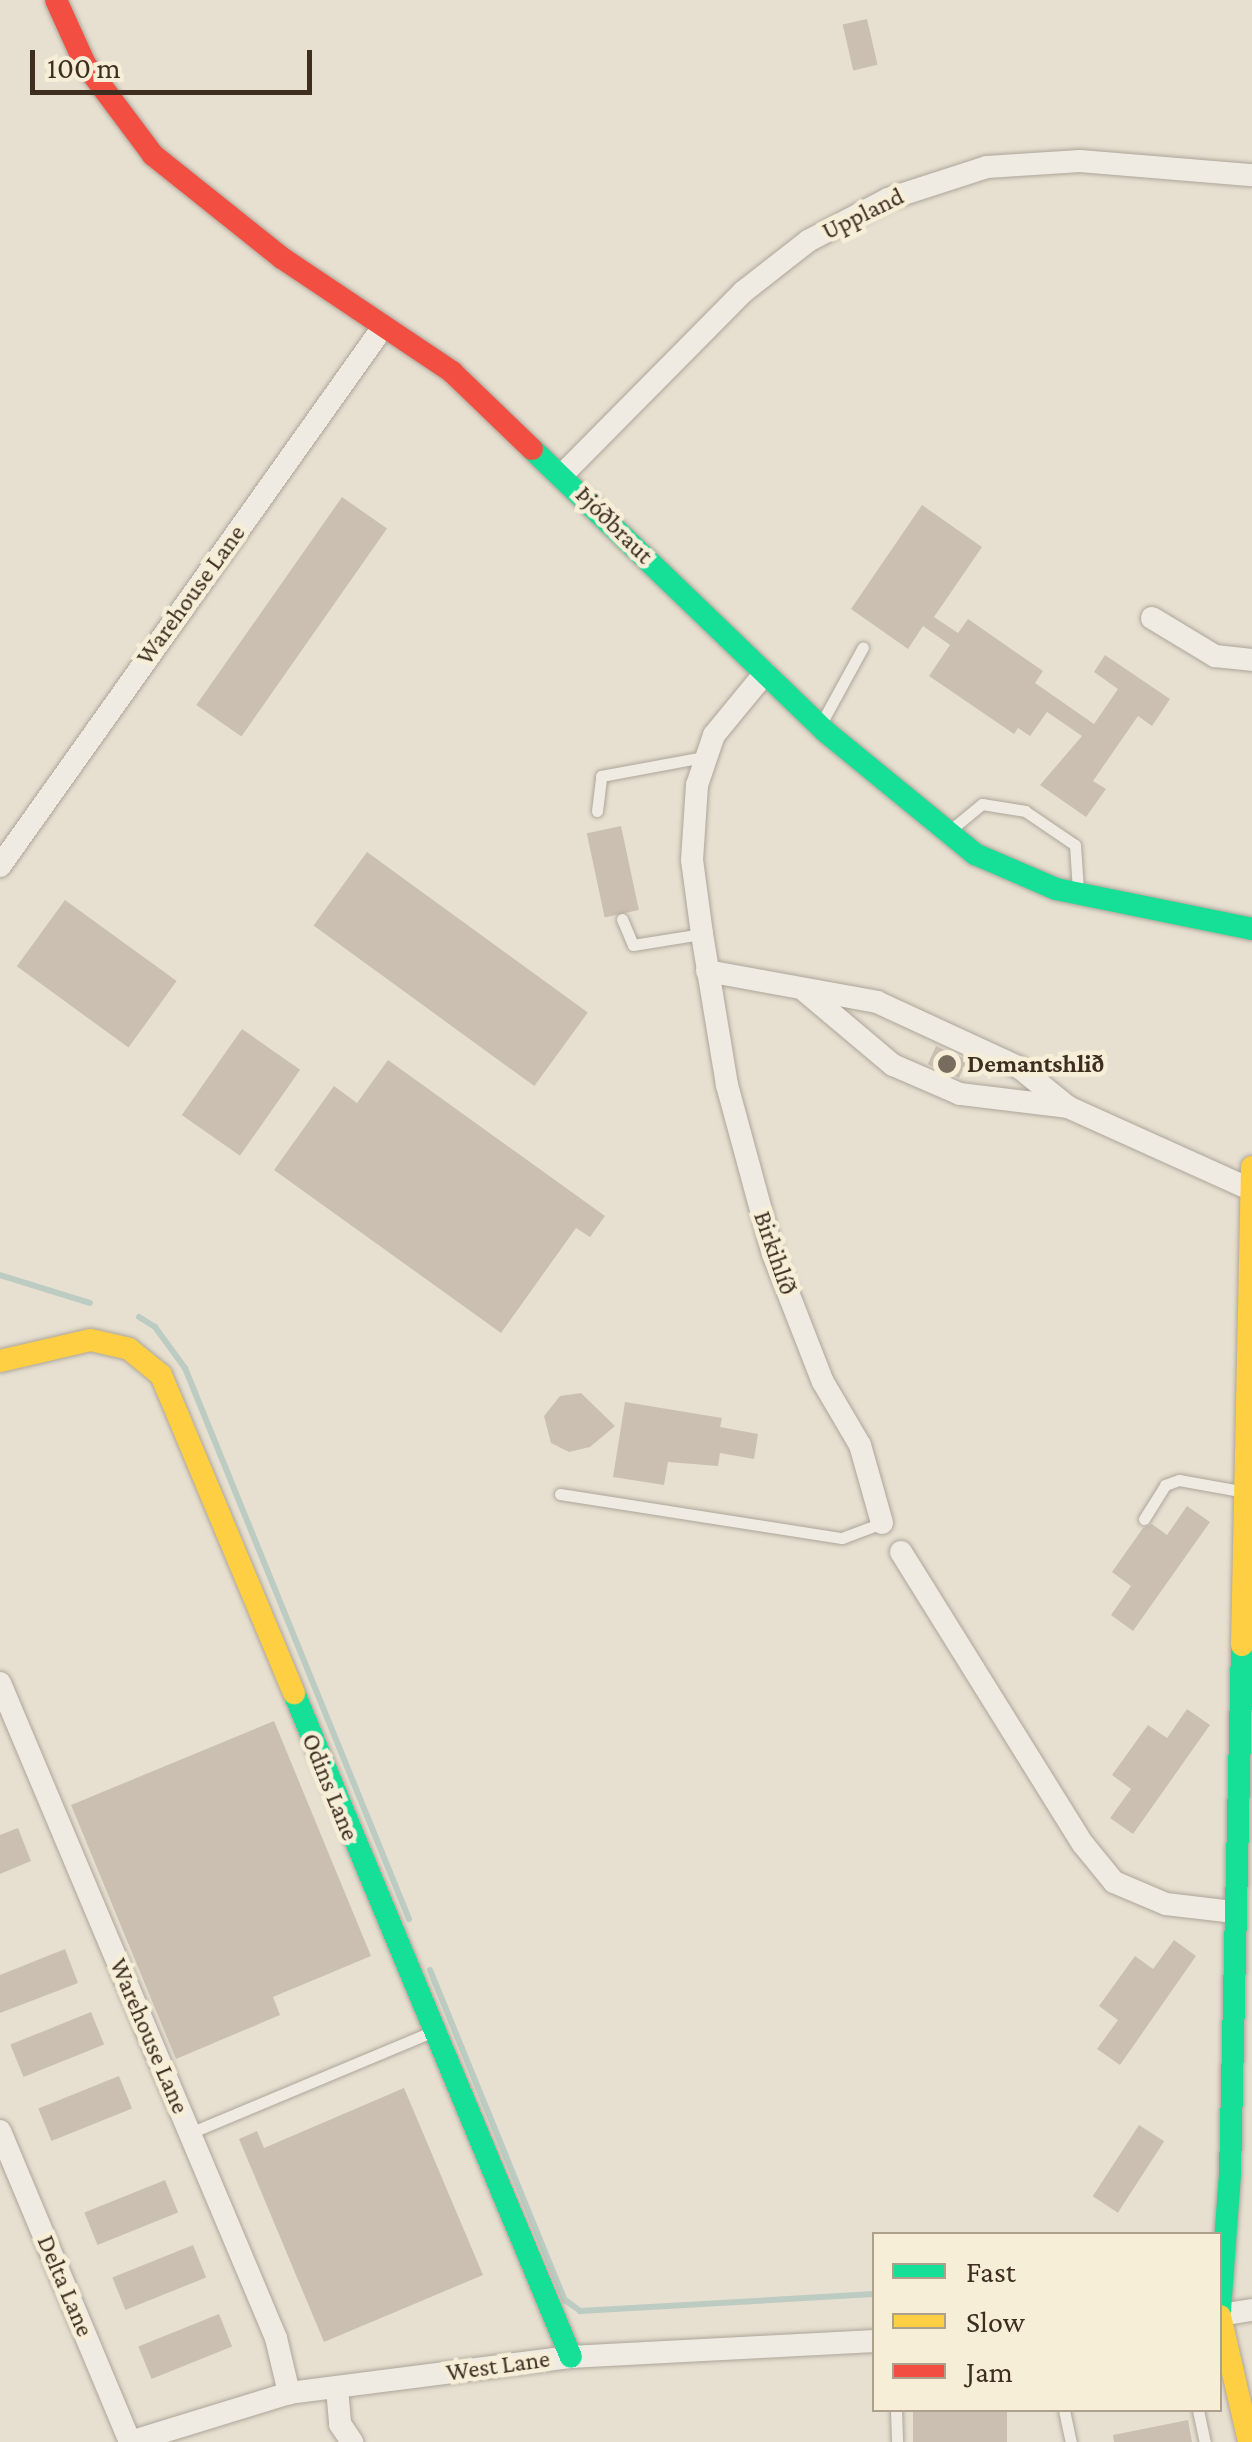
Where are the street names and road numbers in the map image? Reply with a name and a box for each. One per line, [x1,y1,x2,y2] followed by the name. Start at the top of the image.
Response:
[817,181,909,247] street label: Uppland
[569,480,659,570] street label: Þjóðbraut
[130,519,252,671] street label: Warehouse Lane
[747,1207,803,1299] street label: Birkihlíð
[295,1729,365,1845] street label: Odins Lane
[103,1954,195,2118] street label: Warehouse Lane
[30,2231,100,2341] street label: Delta Lane
[444,2344,552,2388] street label: West Lane

